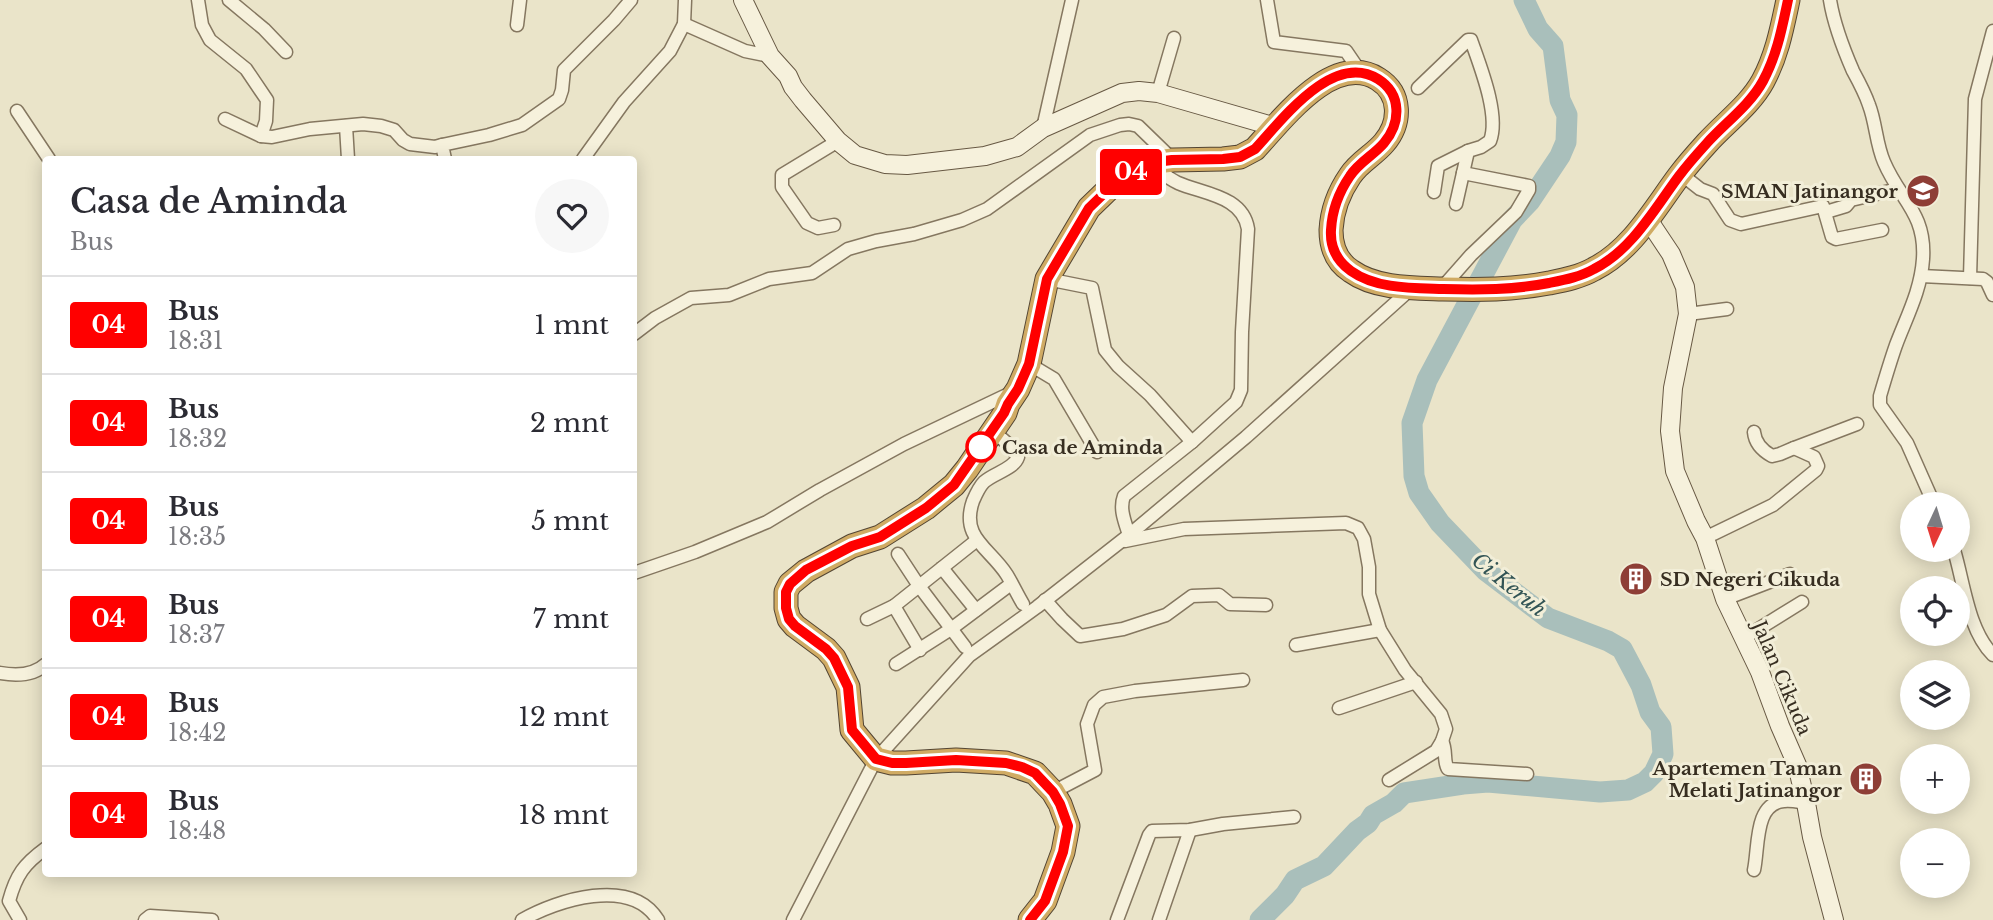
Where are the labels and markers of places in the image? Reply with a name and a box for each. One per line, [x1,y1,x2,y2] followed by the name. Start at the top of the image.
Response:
[1904,172,1942,210] school or university icon: SMAN Jatinangor
[1721,180,1899,203] place label: SMAN Jatinangor
[966,432,996,462] marker: Casa de Aminda
[1002,436,1163,459] place label: Casa de Aminda
[1617,560,1655,598] building icon: SD Negeri Cikuda
[1660,568,1840,591] place label: SD Negeri Cikuda
[1651,757,1843,802] place label: Apartemen Taman Melati Jatinangor
[1847,760,1885,798] building icon: Apartemen Taman Melati Jatinangor

